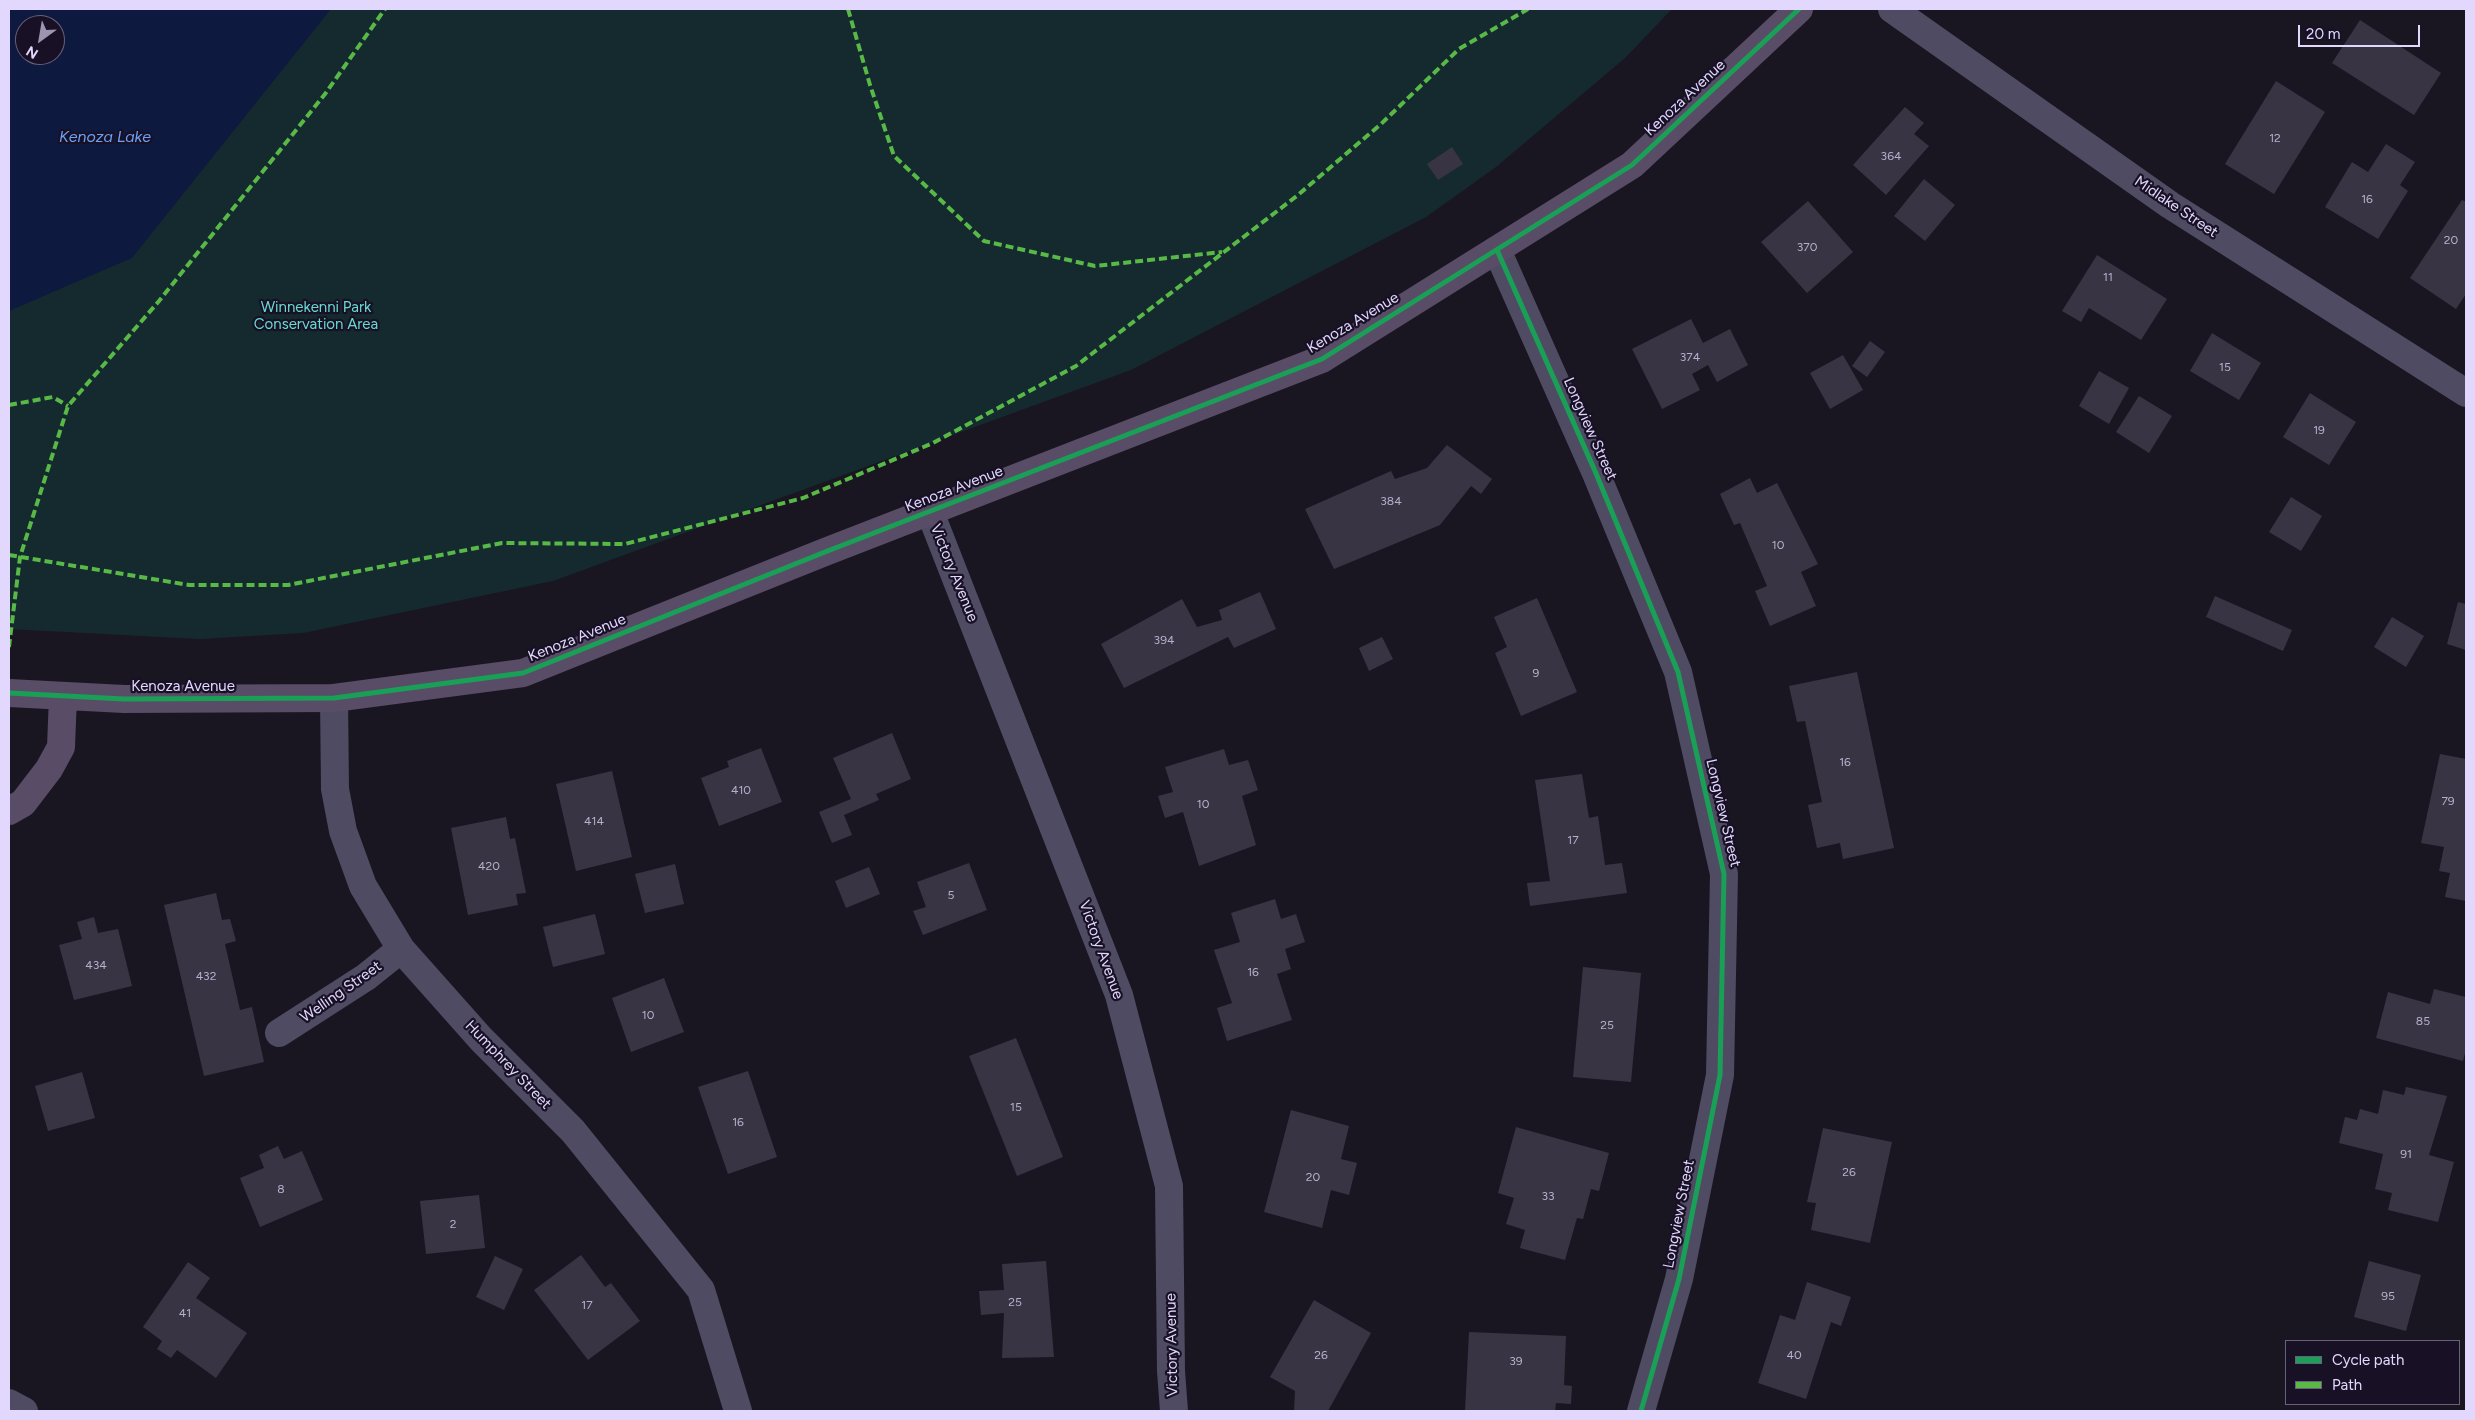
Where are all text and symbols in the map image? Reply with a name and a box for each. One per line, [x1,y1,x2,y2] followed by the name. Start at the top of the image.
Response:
[15,15,65,65] north arrow
[2300,15,2422,47] scale bar
[2306,25,2340,43] text: 20 m
[23,42,41,62] text: N
[1641,56,1729,140] street label: Kenoza Avenue
[59,127,151,147] water label: Kenoza Lake
[2269,131,2281,145] house number: 12
[1881,149,1901,163] house number: 364
[2131,172,2221,242] street label: Midlake Street
[2361,192,2373,206] house number: 16
[2444,233,2458,247] house number: 20
[1797,240,1817,254] house number: 370
[2103,270,2113,284] house number: 11
[1304,289,1402,357] street label: Kenoza Avenue
[254,299,378,334] park label: Winnekenni Park Conservation Area
[1680,350,1700,364] house number: 374
[2219,360,2231,374] house number: 15
[1559,375,1621,483] street label: Longview Street
[2313,423,2325,437] house number: 19
[902,462,1006,516] street label: Kenoza Avenue
[1380,494,1402,508] house number: 384
[926,522,982,624] street label: Victory Avenue
[1772,538,1784,552] house number: 10
[526,610,628,666] street label: Kenoza Avenue
[1154,633,1174,647] house number: 394
[1533,666,1539,680] house number: 9
[131,678,235,696] street label: Kenoza Avenue
[1839,755,1851,769] house number: 16
[1702,757,1744,869] street label: Longview Street
[731,783,751,797] house number: 410
[2441,794,2455,808] house number: 79
[1197,797,1209,811] house number: 10
[584,814,604,828] house number: 414
[1567,833,1579,847] house number: 17
[478,859,500,873] house number: 420
[948,888,954,902] house number: 5
[1075,898,1127,1002] street label: Victory Avenue
[297,957,385,1027] street label: Welling Street
[85,958,107,972] house number: 434
[1247,965,1259,979] house number: 16
[196,969,216,983] house number: 432
[642,1008,654,1022] house number: 10
[2416,1014,2430,1028] house number: 85
[461,1017,555,1113] street label: Humphrey Street
[1600,1018,1614,1032] house number: 25
[1010,1100,1022,1114] house number: 15
[732,1115,744,1129] house number: 16
[2400,1147,2412,1161] house number: 91
[1660,1158,1698,1270] street label: Longview Street
[1842,1165,1856,1179] house number: 26
[1306,1170,1320,1184] house number: 20
[277,1182,285,1196] house number: 8
[1541,1189,1555,1203] house number: 33
[450,1217,456,1231] house number: 2
[2381,1289,2395,1303] house number: 95
[1162,1293,1182,1397] street label: Victory Avenue
[1008,1295,1022,1309] house number: 25
[581,1298,593,1312] house number: 17
[179,1306,191,1320] house number: 41
[2285,1340,2460,1405] legend
[1314,1348,1328,1362] house number: 26
[1786,1348,1802,1362] house number: 40
[2332,1351,2404,1369] text: Cycle path
[1509,1354,1523,1368] house number: 39
[2332,1376,2362,1394] text: Path

